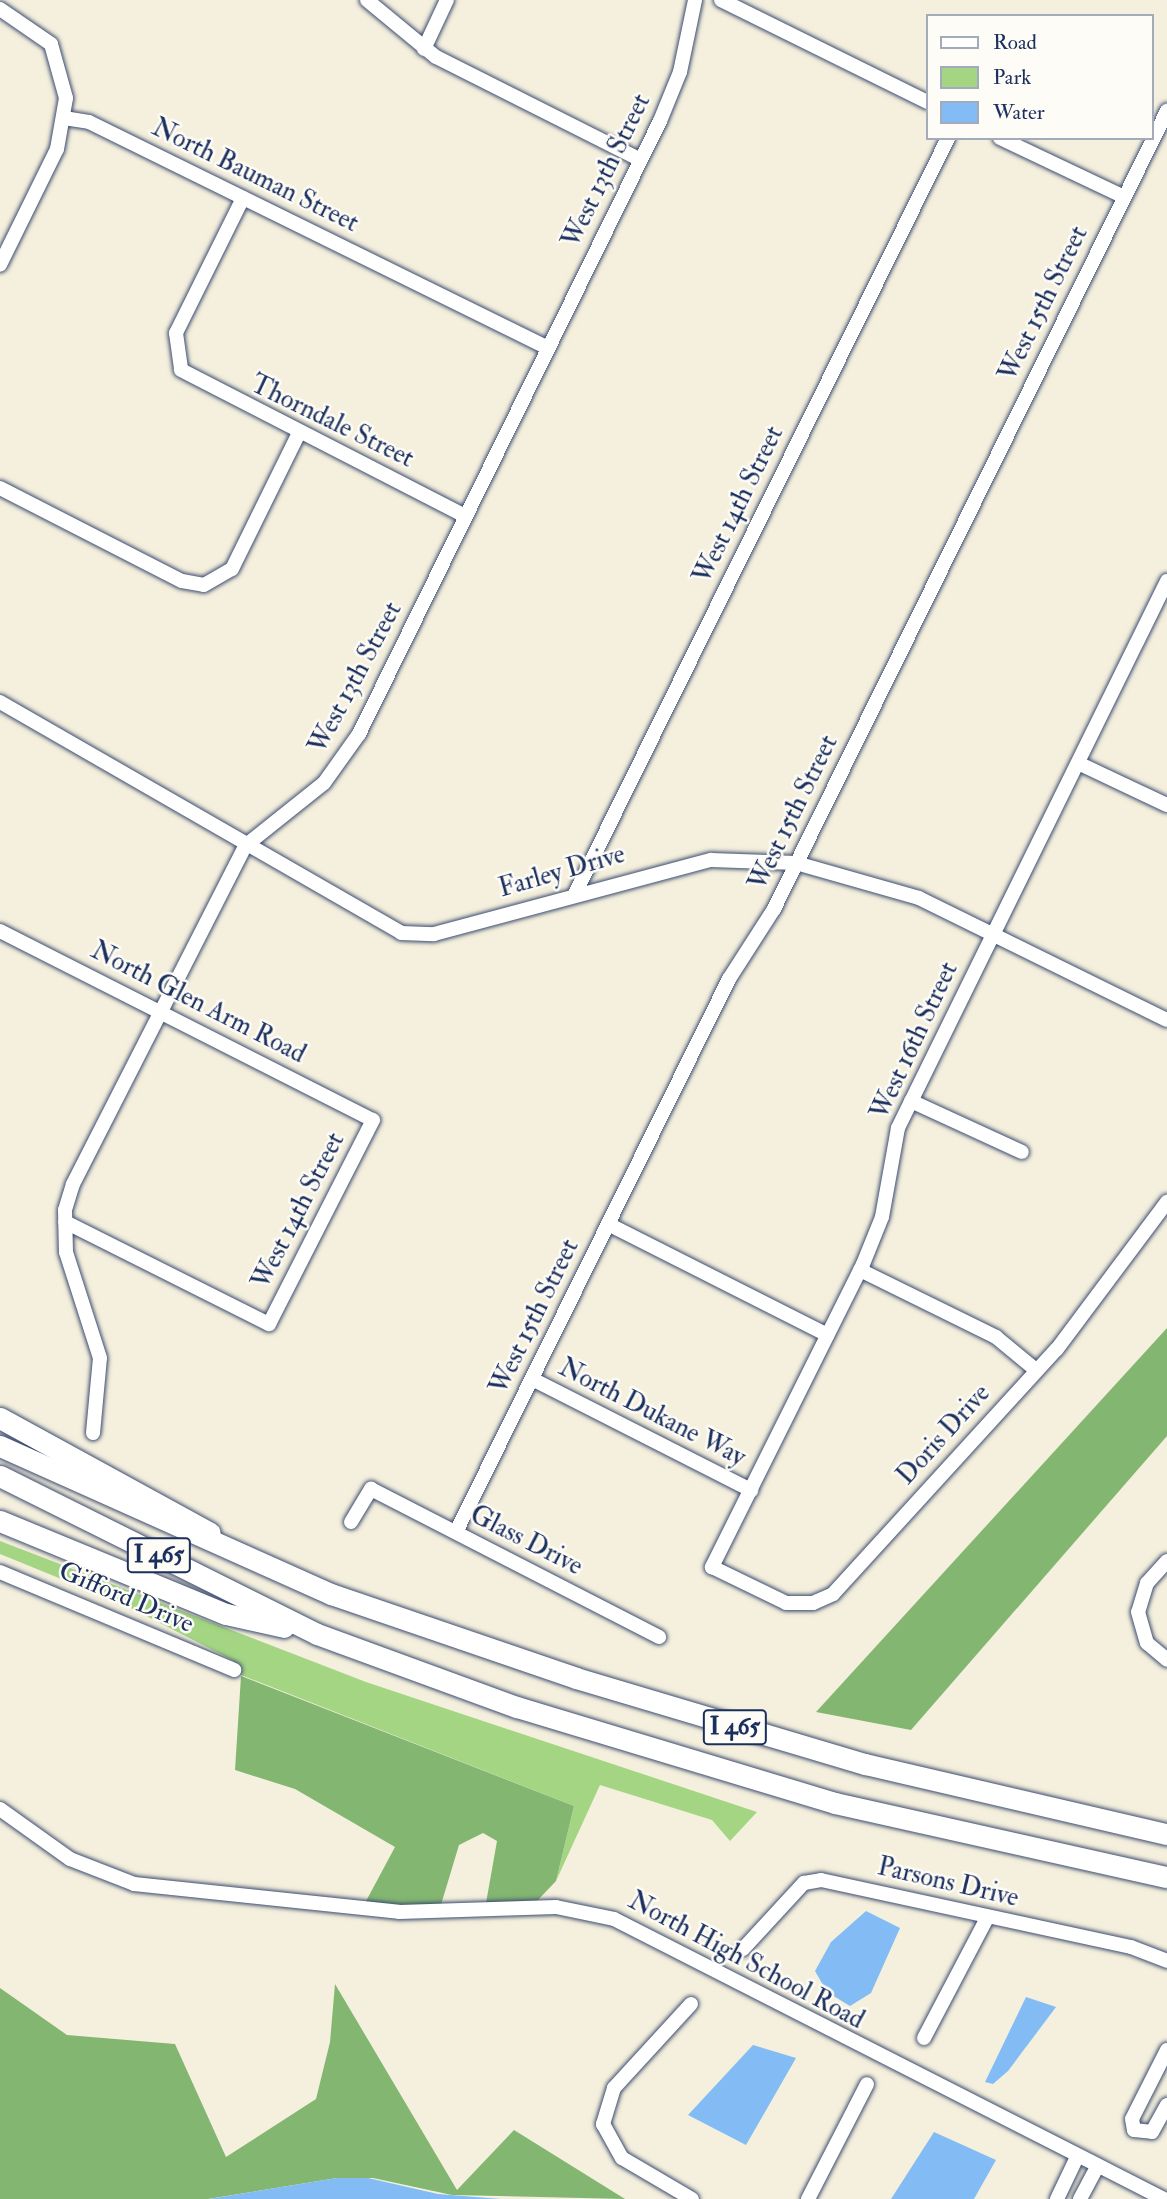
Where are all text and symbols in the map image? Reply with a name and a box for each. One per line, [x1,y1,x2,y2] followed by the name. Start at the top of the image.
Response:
[926,14,1153,140] legend
[993,29,1037,56] text: Road
[993,64,1031,91] text: Park
[556,89,658,253] street label: West 13th Street
[993,99,1045,126] text: Water
[147,112,363,240] street label: North Bauman Street
[993,221,1095,387] street label: West 15th Street
[245,369,419,475] street label: Thorndale Street
[687,421,791,589] street label: West 14th Street
[303,597,409,759] street label: West 13th Street
[743,730,845,896] street label: West 15th Street
[495,839,629,905] street label: Farley Drive
[85,935,311,1071] street label: North Glen Arm Road
[865,957,965,1125] street label: West 16th Street
[246,1128,352,1294] street label: West 14th Street
[484,1234,586,1400] street label: West 15th Street
[553,1352,751,1474] street label: North Dukane Way
[891,1378,997,1492] street label: Doris Drive
[465,1499,587,1583] street label: Glass Drive
[126,1534,192,1576] road number: I 465
[54,1556,198,1640] street label: Gifford Drive
[702,1707,768,1748] road number: I 465
[874,1852,1022,1914] street label: Parsons Drive
[623,1886,869,2036] street label: North High School Road

